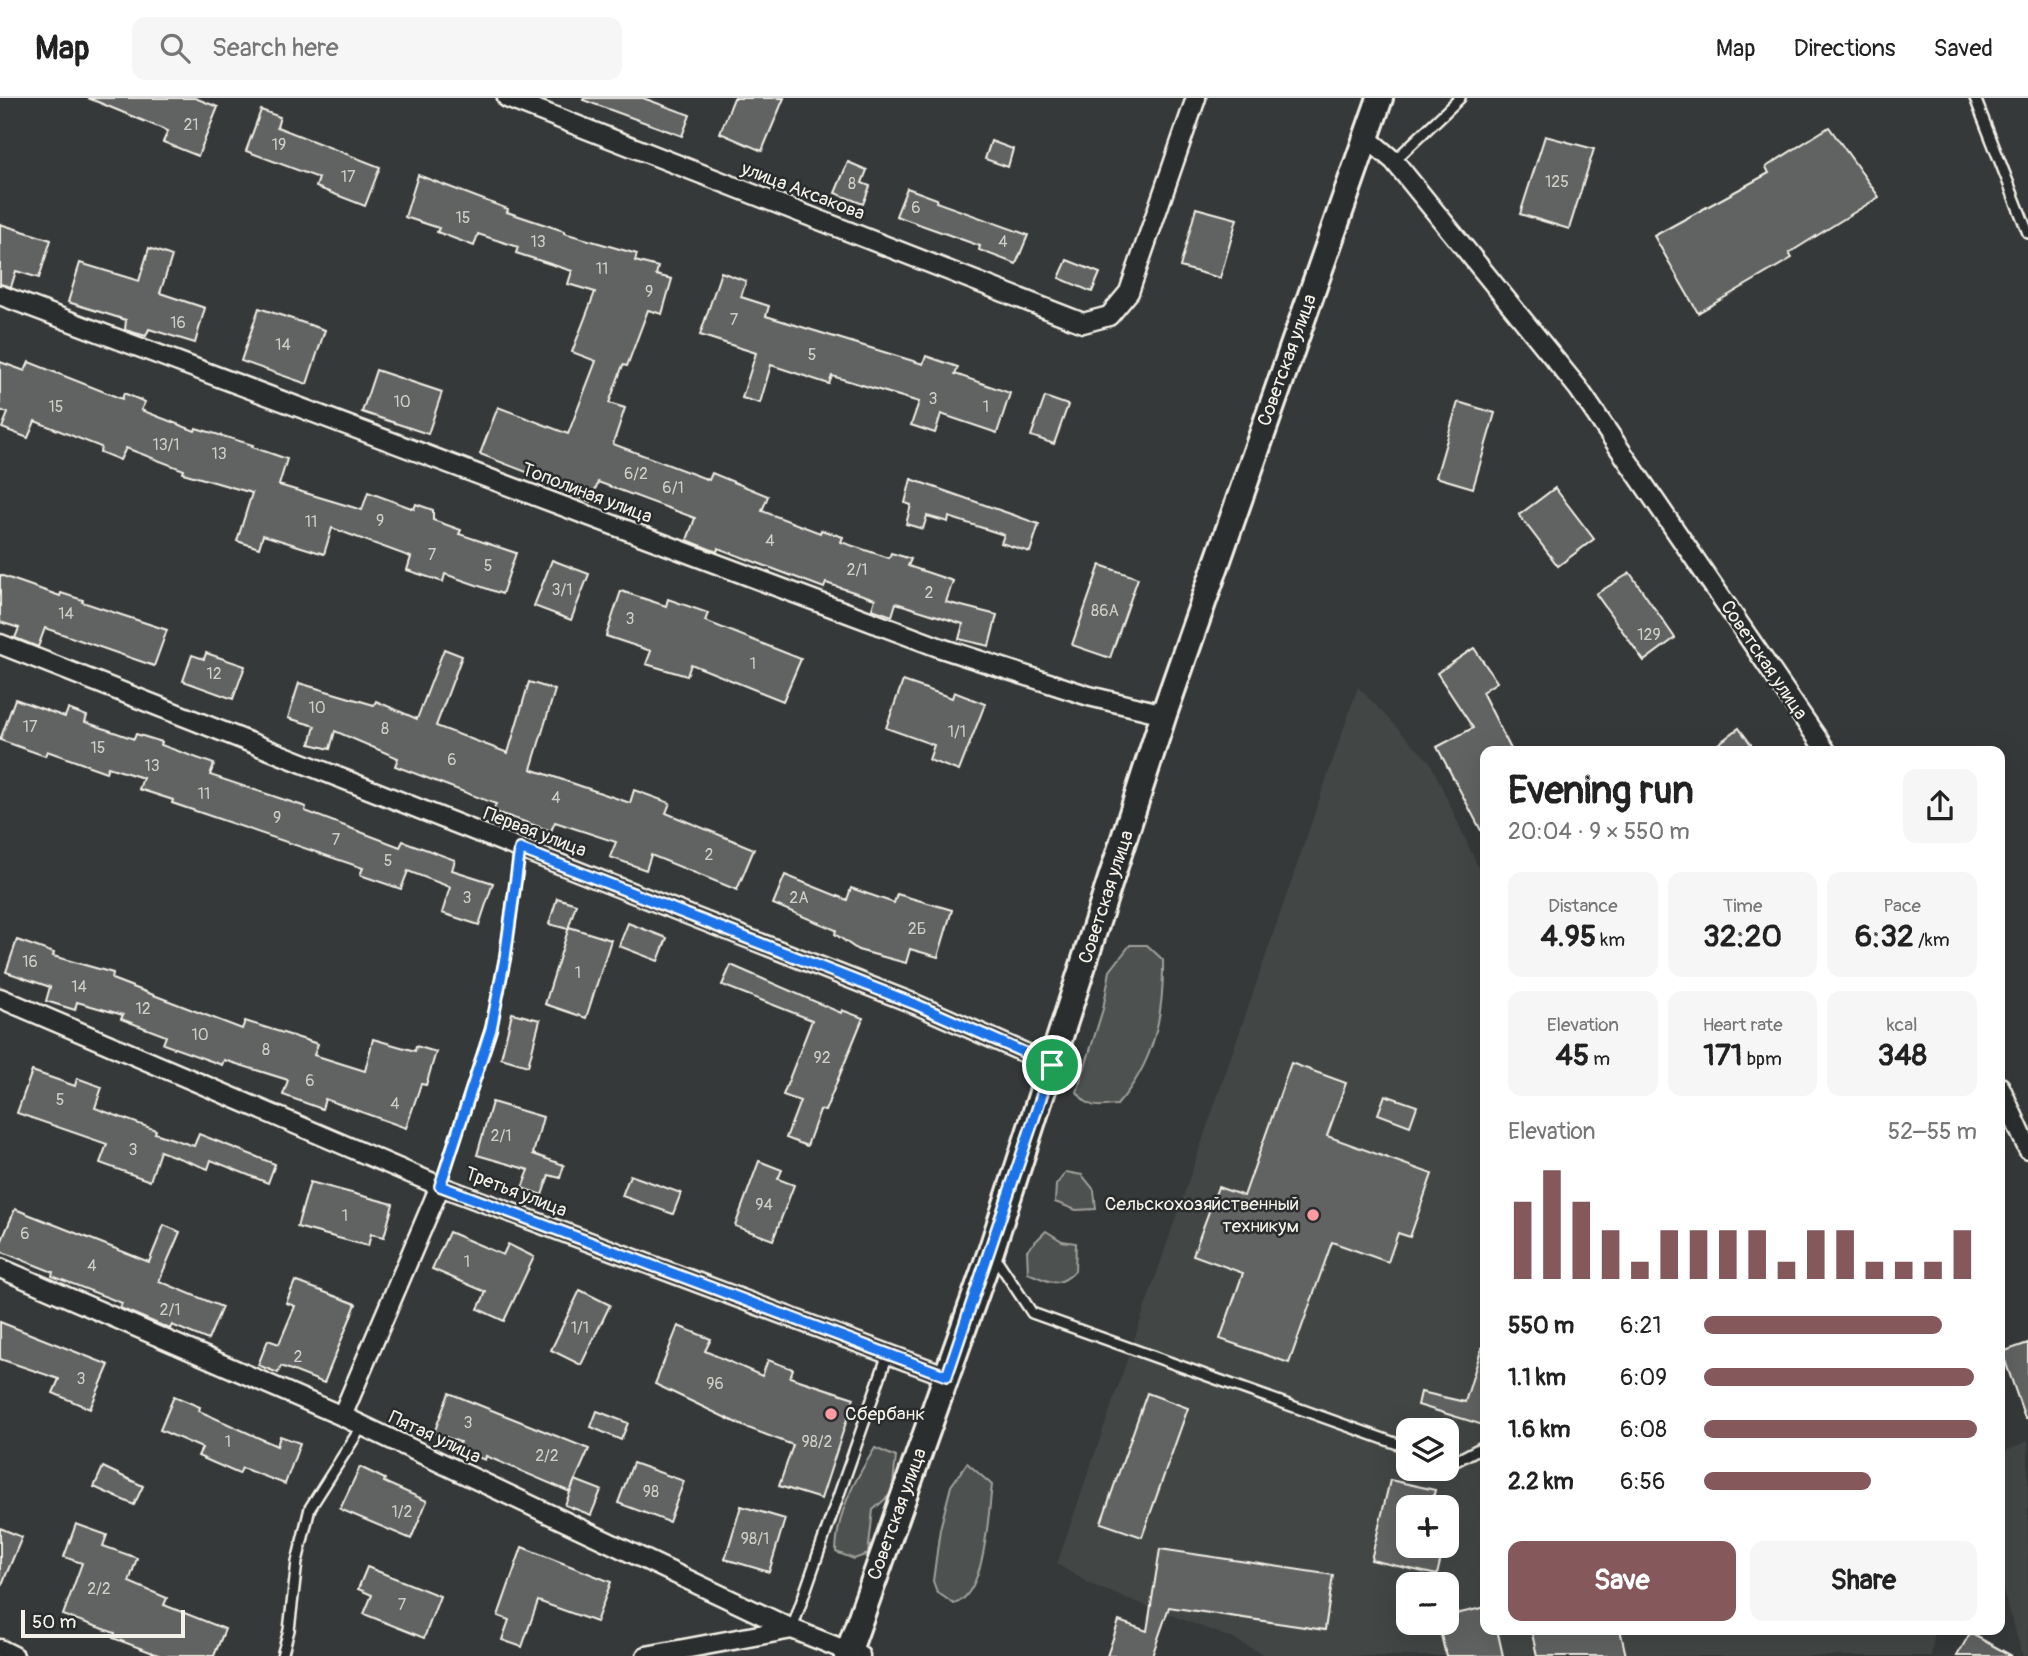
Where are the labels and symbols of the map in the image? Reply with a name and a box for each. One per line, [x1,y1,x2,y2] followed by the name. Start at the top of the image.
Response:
[183,115,199,135] house number: 21
[272,135,286,155] house number: 19
[737,156,868,226] street label: улица Аксакова
[341,167,356,187] house number: 17
[1545,172,1569,192] house number: 125
[848,174,856,194] house number: 8
[911,198,921,218] house number: 6
[456,208,470,228] house number: 15
[530,232,546,252] house number: 13
[998,232,1008,252] house number: 4
[596,259,608,279] house number: 11
[645,282,653,302] house number: 9
[1252,291,1322,429] street label: Советская улица
[730,310,739,330] house number: 7
[170,313,186,333] house number: 16
[275,335,291,355] house number: 14
[808,345,816,365] house number: 5
[929,389,938,409] house number: 3
[393,392,411,412] house number: 10
[49,397,63,417] house number: 15
[983,397,989,417] house number: 1
[152,435,180,455] house number: 13/1
[211,444,227,464] house number: 13
[518,457,656,529] street label: Тополиная улица
[624,464,648,484] house number: 6/2
[662,478,684,498] house number: 6/1
[376,511,384,531] house number: 9
[305,512,317,532] house number: 11
[765,531,775,551] house number: 4
[428,545,437,565] house number: 7
[484,556,492,576] house number: 5
[847,560,867,580] house number: 2/1
[552,580,572,600] house number: 3/1
[925,583,934,603] house number: 2
[1715,596,1813,724] street label: Советская улица
[1091,601,1119,621] house number: 86А
[58,604,74,624] house number: 14
[626,609,635,629] house number: 3
[1637,625,1661,645] house number: 129
[750,654,756,674] house number: 1
[206,664,222,684] house number: 12
[308,698,326,718] house number: 10
[23,717,38,737] house number: 17
[381,719,389,739] house number: 8
[948,722,966,742] house number: 1/1
[91,738,105,758] house number: 15
[447,750,457,770] house number: 6
[144,756,160,776] house number: 13
[198,784,210,804] house number: 11
[551,788,561,808] house number: 4
[480,801,590,863] street label: Первая улица
[273,808,281,828] house number: 9
[1073,827,1139,967] street label: Советская улица
[332,830,341,850] house number: 7
[705,845,714,865] house number: 2
[384,851,392,871] house number: 5
[463,888,472,908] house number: 3
[789,888,809,908] house number: 2А
[908,919,926,939] house number: 2Б
[22,952,38,972] house number: 16
[575,963,581,983] house number: 1
[71,977,87,997] house number: 14
[135,999,151,1019] house number: 12
[191,1025,209,1045] house number: 10
[1022,1035,1082,1095] pin
[262,1040,270,1060] house number: 8
[813,1048,831,1068] house number: 92
[305,1071,315,1091] house number: 6
[56,1090,64,1110] house number: 5
[390,1094,400,1114] house number: 4
[491,1126,511,1146] house number: 2/1
[129,1140,138,1160] house number: 3
[462,1162,571,1223] street label: Третья улица
[1105,1192,1299,1238] place label: Сельскохозяйственный техникум
[755,1195,773,1215] house number: 94
[342,1206,348,1226] house number: 1
[1305,1207,1321,1223] marker: Сельскохозяйственный техникум
[20,1224,30,1244] house number: 6
[464,1252,470,1272] house number: 1
[87,1256,97,1276] house number: 4
[160,1300,180,1320] house number: 2/1
[571,1318,589,1338] house number: 1/1
[294,1347,303,1367] house number: 2
[77,1369,86,1389] house number: 3
[706,1374,724,1394] house number: 96
[845,1402,925,1426] place label: Сбербанк
[385,1405,485,1469] street label: Пятая улица
[823,1406,839,1422] marker: Сбербанк
[464,1413,473,1433] house number: 3
[225,1432,231,1452] house number: 1
[802,1432,833,1452] house number: 98/2
[862,1445,932,1583] street label: Советская улица
[535,1446,559,1466] house number: 2/2
[643,1482,659,1502] house number: 98
[392,1502,413,1522] house number: 1/2
[741,1529,769,1549] house number: 98/1
[87,1579,111,1599] house number: 2/2
[398,1595,407,1615] house number: 7
[21,1607,186,1639] scale bar

